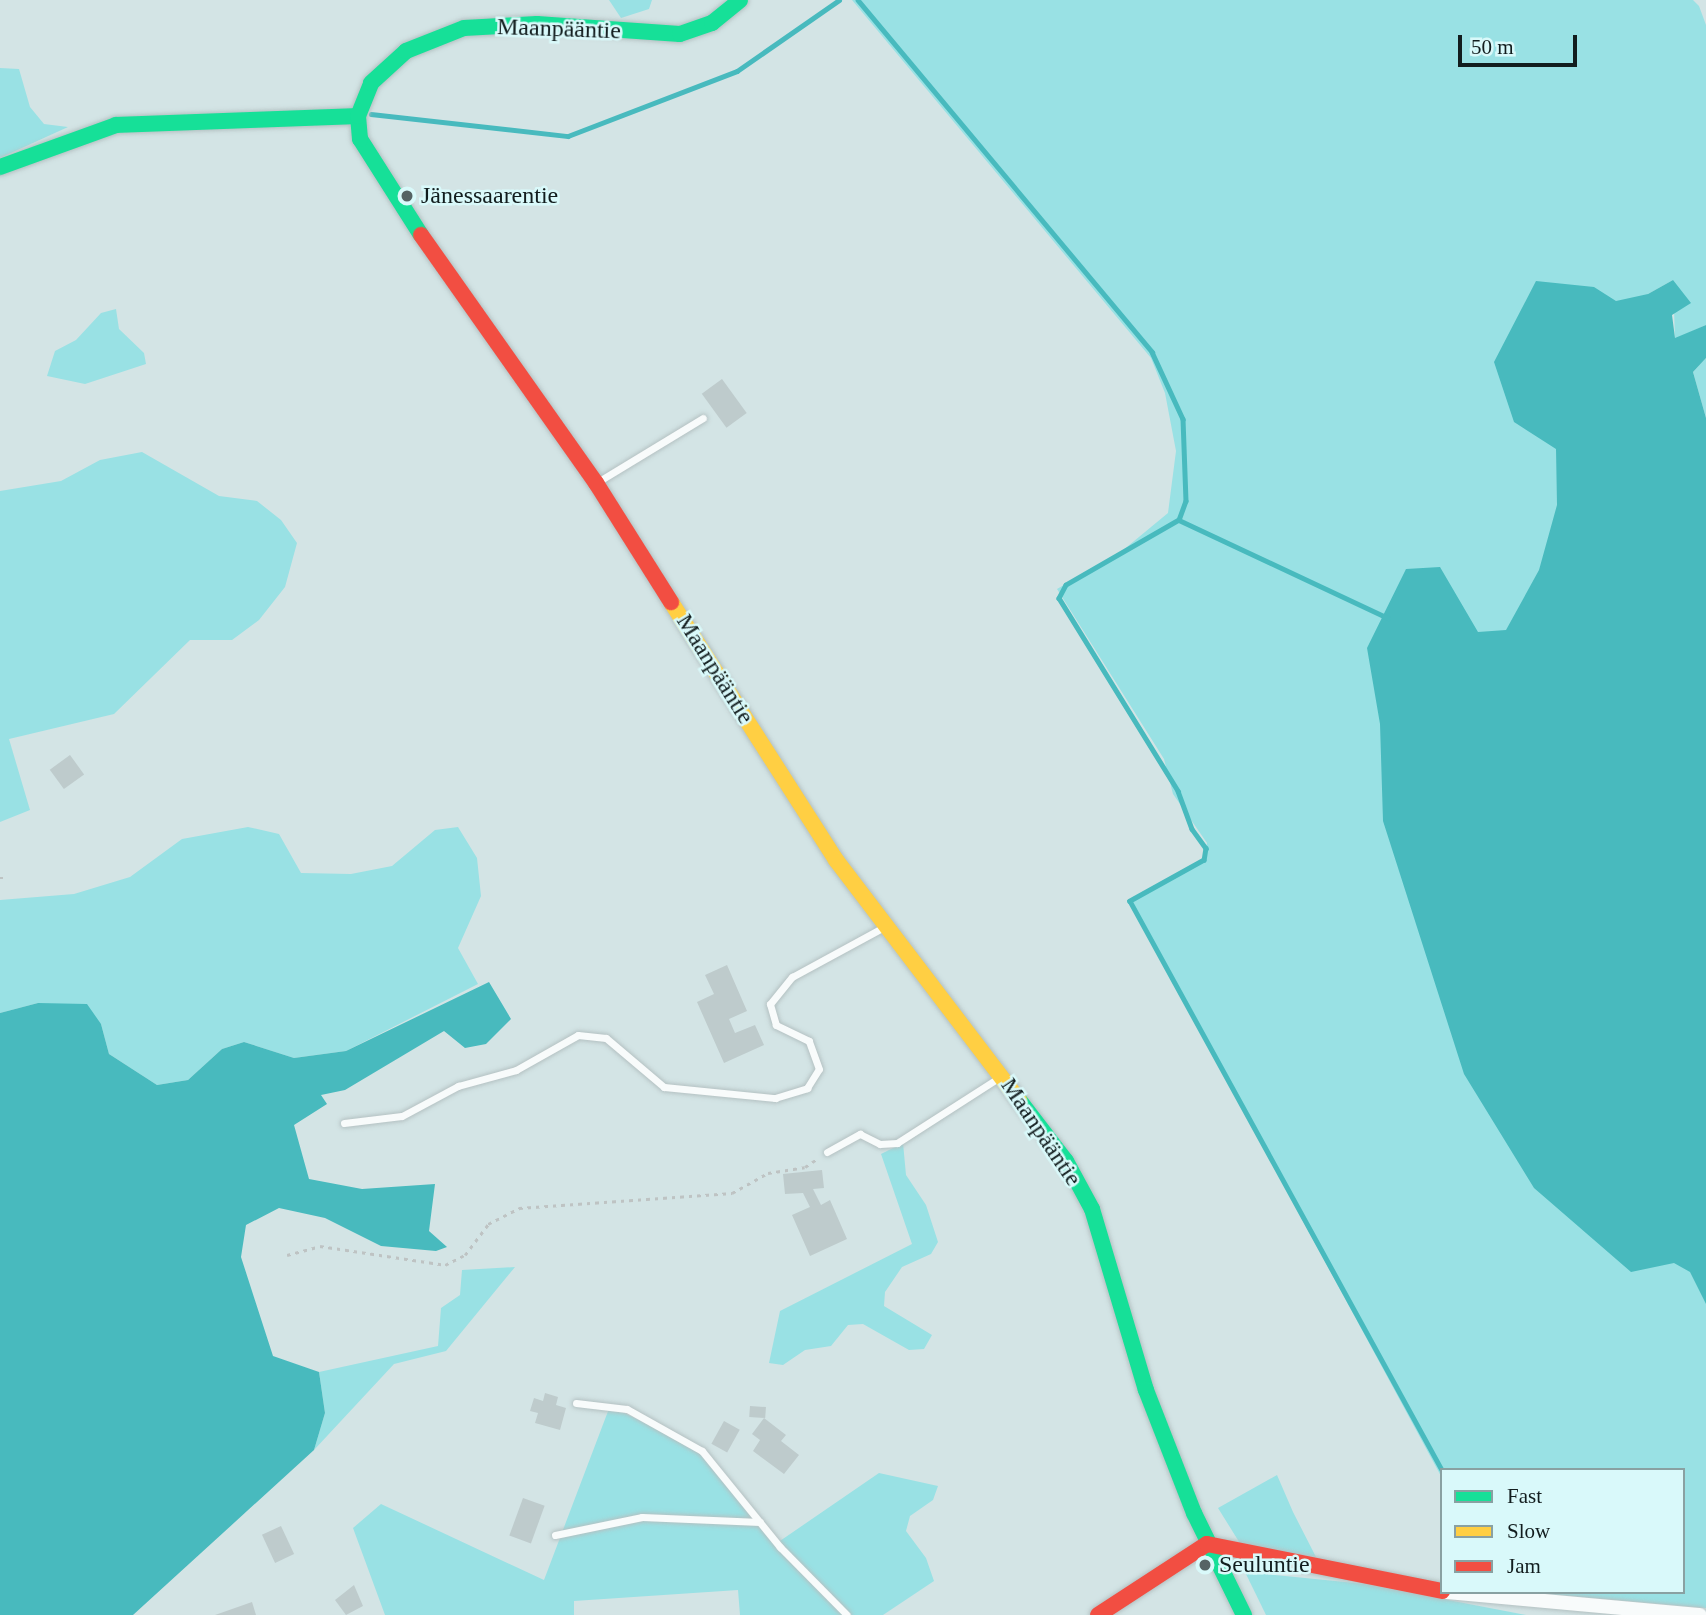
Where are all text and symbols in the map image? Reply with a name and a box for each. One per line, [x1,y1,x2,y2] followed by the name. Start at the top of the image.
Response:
[497,12,621,46] street label: Maanpääntie
[1461,21,1580,65] scale bar
[1471,35,1514,59] text: 50 m
[421,182,558,210] place label: Jänessaarentie
[399,188,415,204] marker: Jänessaarentie
[670,609,760,729] street label: Maanpääntie
[994,1073,1088,1191] street label: Maanpääntie
[1440,1468,1685,1594] legend
[1507,1484,1542,1508] text: Fast
[1507,1519,1550,1543] text: Slow
[1219,1551,1310,1579] place label: Seuluntie
[1507,1554,1541,1578] text: Jam
[1197,1557,1213,1573] marker: Seuluntie

